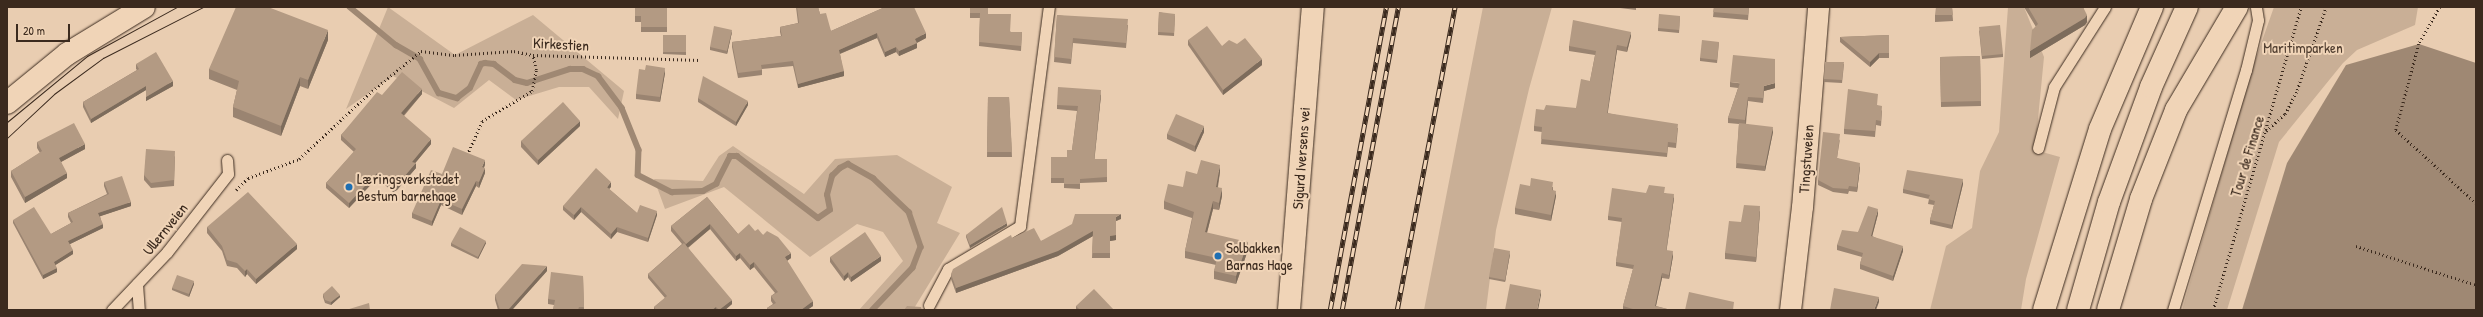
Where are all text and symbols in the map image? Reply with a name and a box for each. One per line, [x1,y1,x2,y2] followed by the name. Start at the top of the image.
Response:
[18,16,72,42] scale bar
[23,22,45,39] text: 20 m
[532,34,590,54] street label: Kirkestien
[2263,39,2343,57] park label: Maritimparken
[1288,106,1314,210] street label: Sigurd Iversens vei
[2226,113,2268,199] street label: Tour de Finance
[1795,124,1817,194] street label: Tingstuveien
[357,169,459,204] place label: Læringsverkstedet Bestum barnehage
[344,182,354,192] marker: Læringsverkstedet Bestum barnehage
[139,200,191,258] street label: Ullernveien
[1226,238,1293,273] place label: Solbakken Barnas Hage
[1213,251,1223,261] marker: Solbakken Barnas Hage

